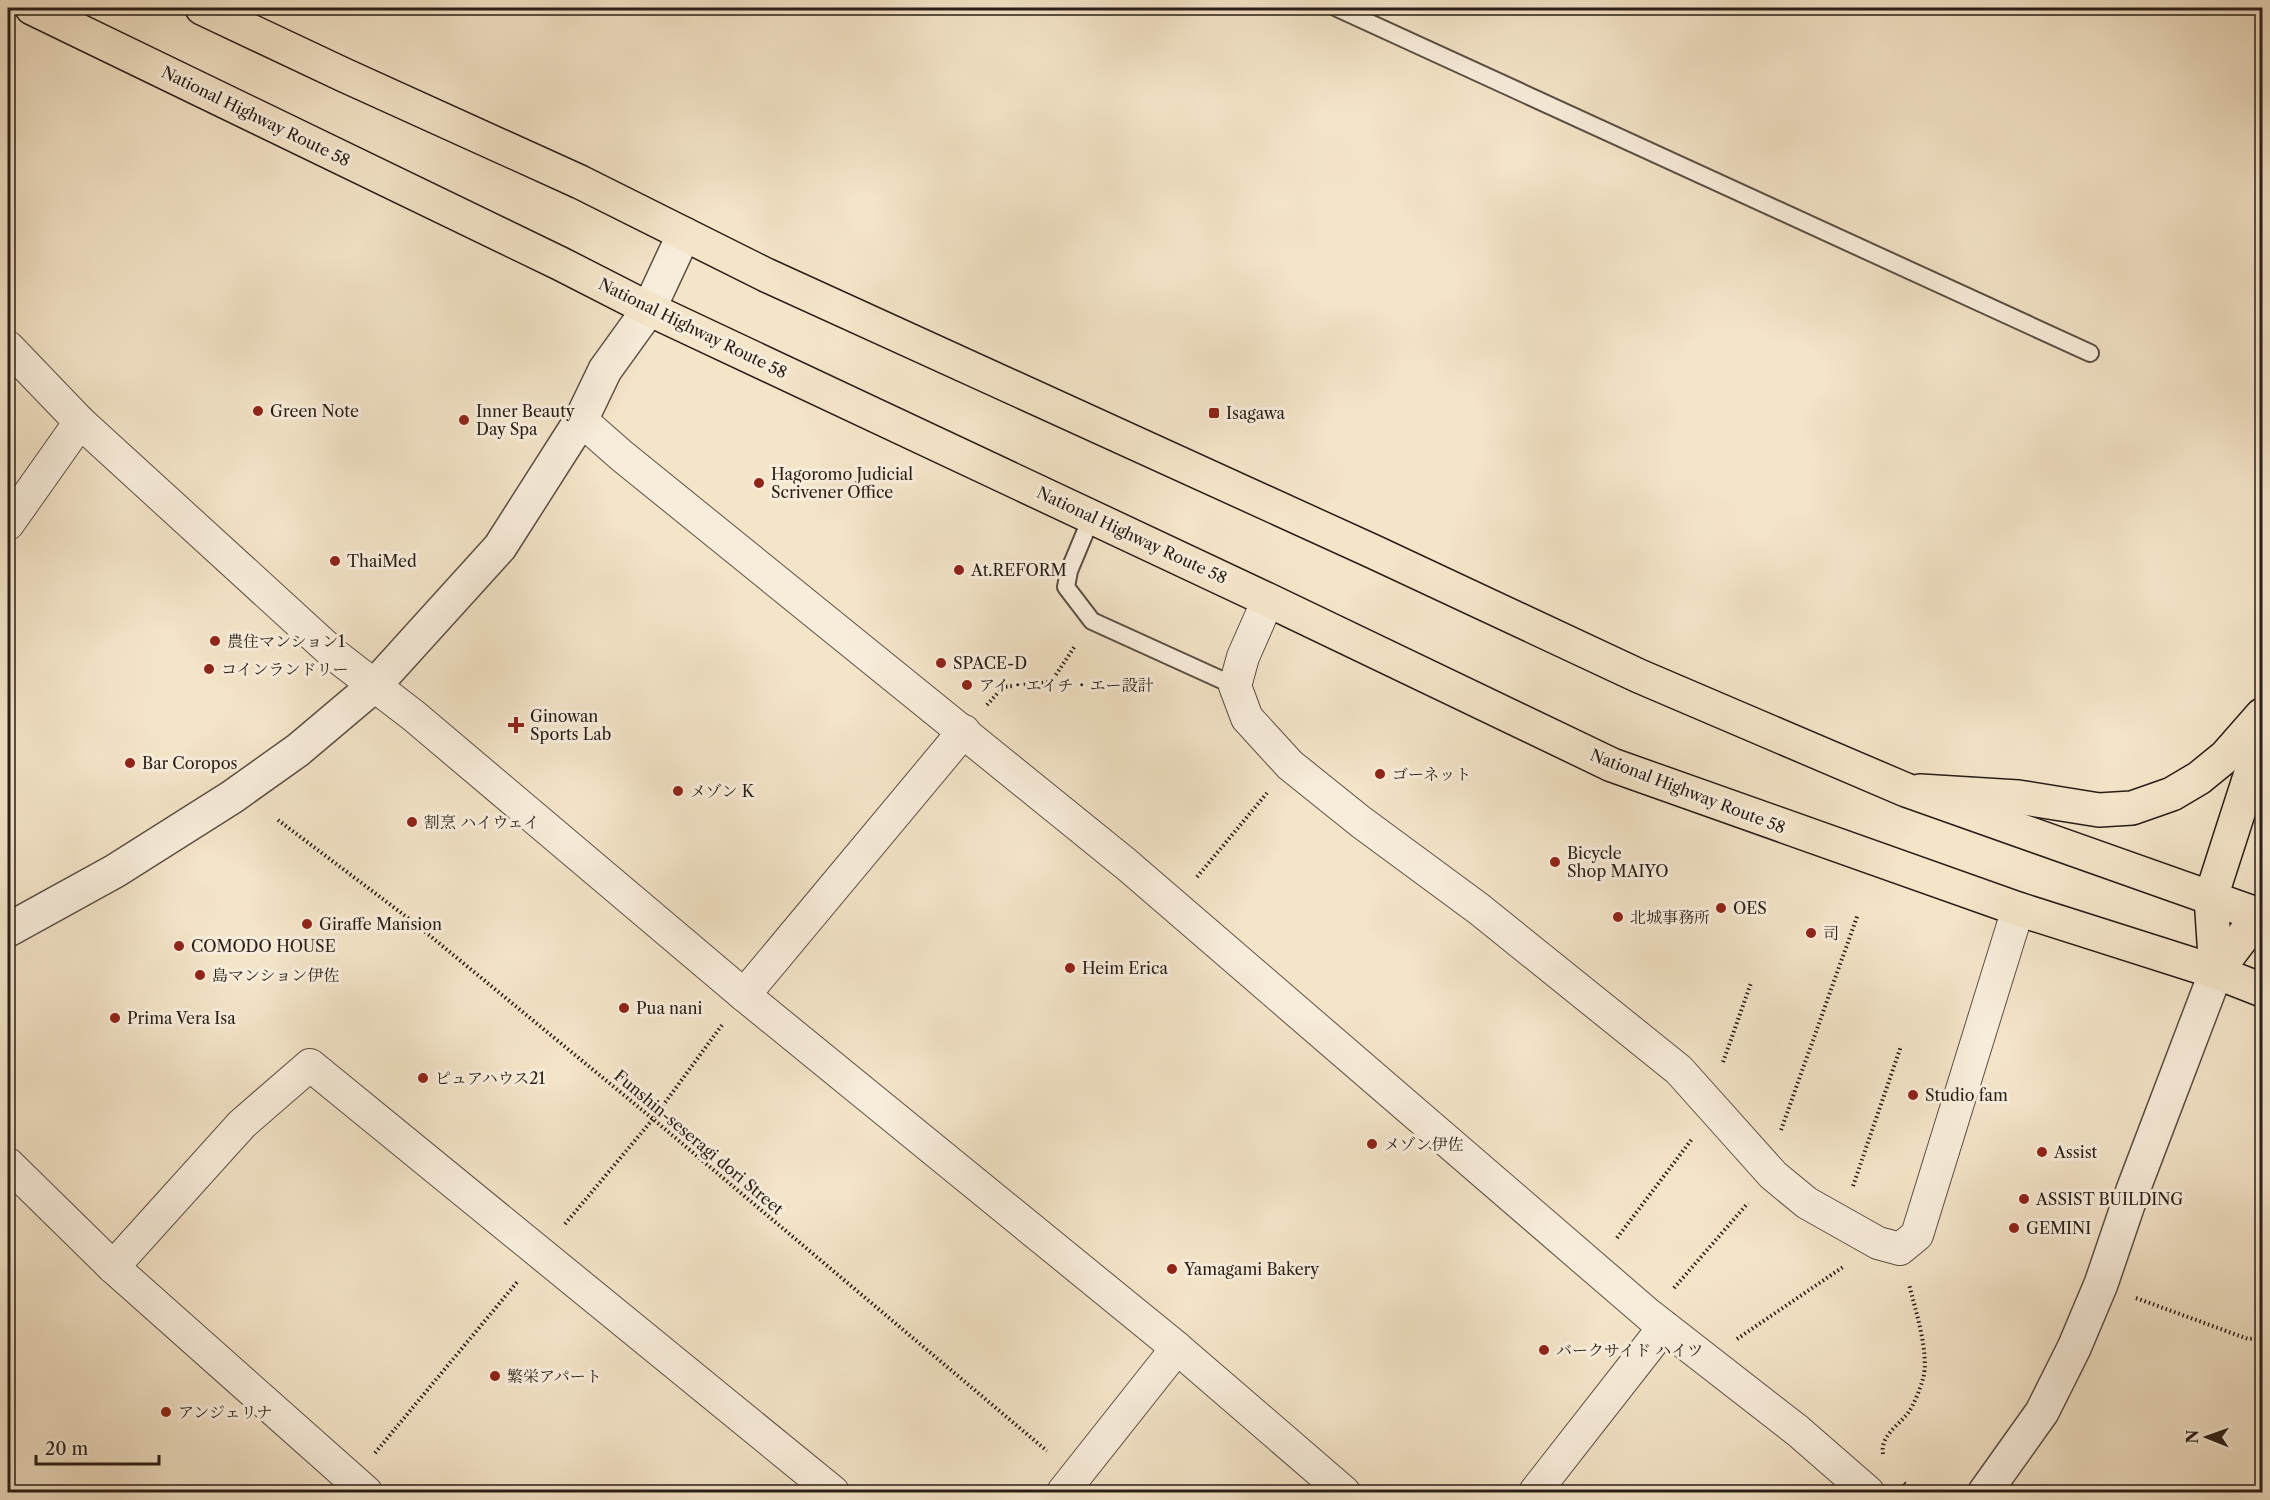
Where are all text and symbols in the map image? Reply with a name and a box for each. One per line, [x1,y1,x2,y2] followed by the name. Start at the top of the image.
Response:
[158,62,354,170] street label: National Highway Route 58
[595,274,791,382] street label: National Highway Route 58
[270,401,359,421] place label: Green Note
[476,401,576,439] place label: Inner Beauty Day Spa
[1226,403,1286,423] place label: Isagawa
[251,404,265,418] marker: Green Note
[1207,406,1221,420] marker: Isagawa
[457,413,471,427] marker: Inner Beauty Day Spa
[771,464,913,502] place label: Hagoromo Judicial Scrivener Office
[752,476,766,490] marker: Hagoromo Judicial Scrivener Office
[1034,482,1230,588] street label: National Highway Route 58
[347,551,417,571] place label: ThaiMed
[328,554,342,568] marker: ThaiMed
[970,560,1067,580] place label: At.REFORM
[952,563,966,577] marker: At.REFORM
[227,631,345,651] place label: 農住マンション1
[208,634,222,648] marker: 農住マンション1
[953,653,1027,673] place label: SPACE-D
[934,656,948,670] marker: SPACE-D
[221,659,349,679] place label: コインランドリー
[202,662,216,676] marker: コインランドリー
[979,675,1154,695] place label: アイ・エイチ・エー設計
[960,678,974,692] marker: アイ・エイチ・エー設計
[530,706,611,744] place label: Ginowan Sports Lab
[507,716,525,734] marker: Ginowan Sports Lab
[1588,744,1788,838] street label: National Highway Route 58
[142,753,237,773] place label: Bar Coropos
[123,756,137,770] marker: Bar Coropos
[1392,764,1471,784] place label: ゴーネット
[1373,767,1387,781] marker: ゴーネット
[690,781,755,801] place label: メゾン K
[671,784,685,798] marker: メゾン K
[424,812,540,832] place label: 割烹 ハイウェイ
[405,815,419,829] marker: 割烹 ハイウェイ
[1567,843,1669,881] place label: Bicycle Shop MAIYO
[1548,855,1562,869] marker: Bicycle Shop MAIYO
[1733,898,1767,918] place label: OES
[1714,901,1728,915] marker: OES
[1630,907,1710,927] place label: 北城事務所
[1611,910,1625,924] marker: 北城事務所
[319,914,442,934] place label: Giraffe Mansion
[300,917,314,931] marker: Giraffe Mansion
[1823,923,1839,943] place label: 司
[1804,926,1818,940] marker: 司
[191,936,336,956] place label: COMODO HOUSE
[172,939,186,953] marker: COMODO HOUSE
[1082,958,1168,978] place label: Heim Erica
[1063,961,1077,975] marker: Heim Erica
[212,965,339,985] place label: 島マンション伊佐
[193,968,207,982] marker: 島マンション伊佐
[636,998,702,1018] place label: Pua nani
[617,1001,631,1015] marker: Pua nani
[127,1008,236,1028] place label: Prima Vera Isa
[108,1011,122,1025] marker: Prima Vera Isa
[610,1065,788,1219] street label: Funshin-seseragi dori Street
[435,1068,545,1088] place label: ピュアハウス21
[416,1071,430,1085] marker: ピュアハウス21
[1925,1085,2008,1105] place label: Studio fam
[1906,1088,1920,1102] marker: Studio fam
[1384,1134,1464,1154] place label: メゾン伊佐
[1365,1137,1379,1151] marker: メゾン伊佐
[2053,1142,2098,1162] place label: Assist
[2035,1145,2049,1159] marker: Assist
[2035,1189,2183,1209] place label: ASSIST BUILDING
[2017,1192,2031,1206] marker: ASSIST BUILDING
[2026,1218,2091,1238] place label: GEMINI
[2007,1221,2021,1235] marker: GEMINI
[1183,1259,1320,1279] place label: Yamagami Bakery
[1165,1262,1179,1276] marker: Yamagami Bakery
[1556,1340,1703,1360] place label: バークサイド ハイツ
[1537,1343,1551,1357] marker: バークサイド ハイツ
[507,1366,602,1386] place label: 繁栄アパート
[488,1369,502,1383] marker: 繁栄アパート
[178,1402,272,1422] place label: アンジェリナ
[159,1405,173,1419] marker: アンジェリナ
[2177,1407,2237,1467] north arrow
[36,1428,159,1466] scale bar
[2182,1430,2202,1444] text: N
[45,1438,89,1460] text: 20 m

